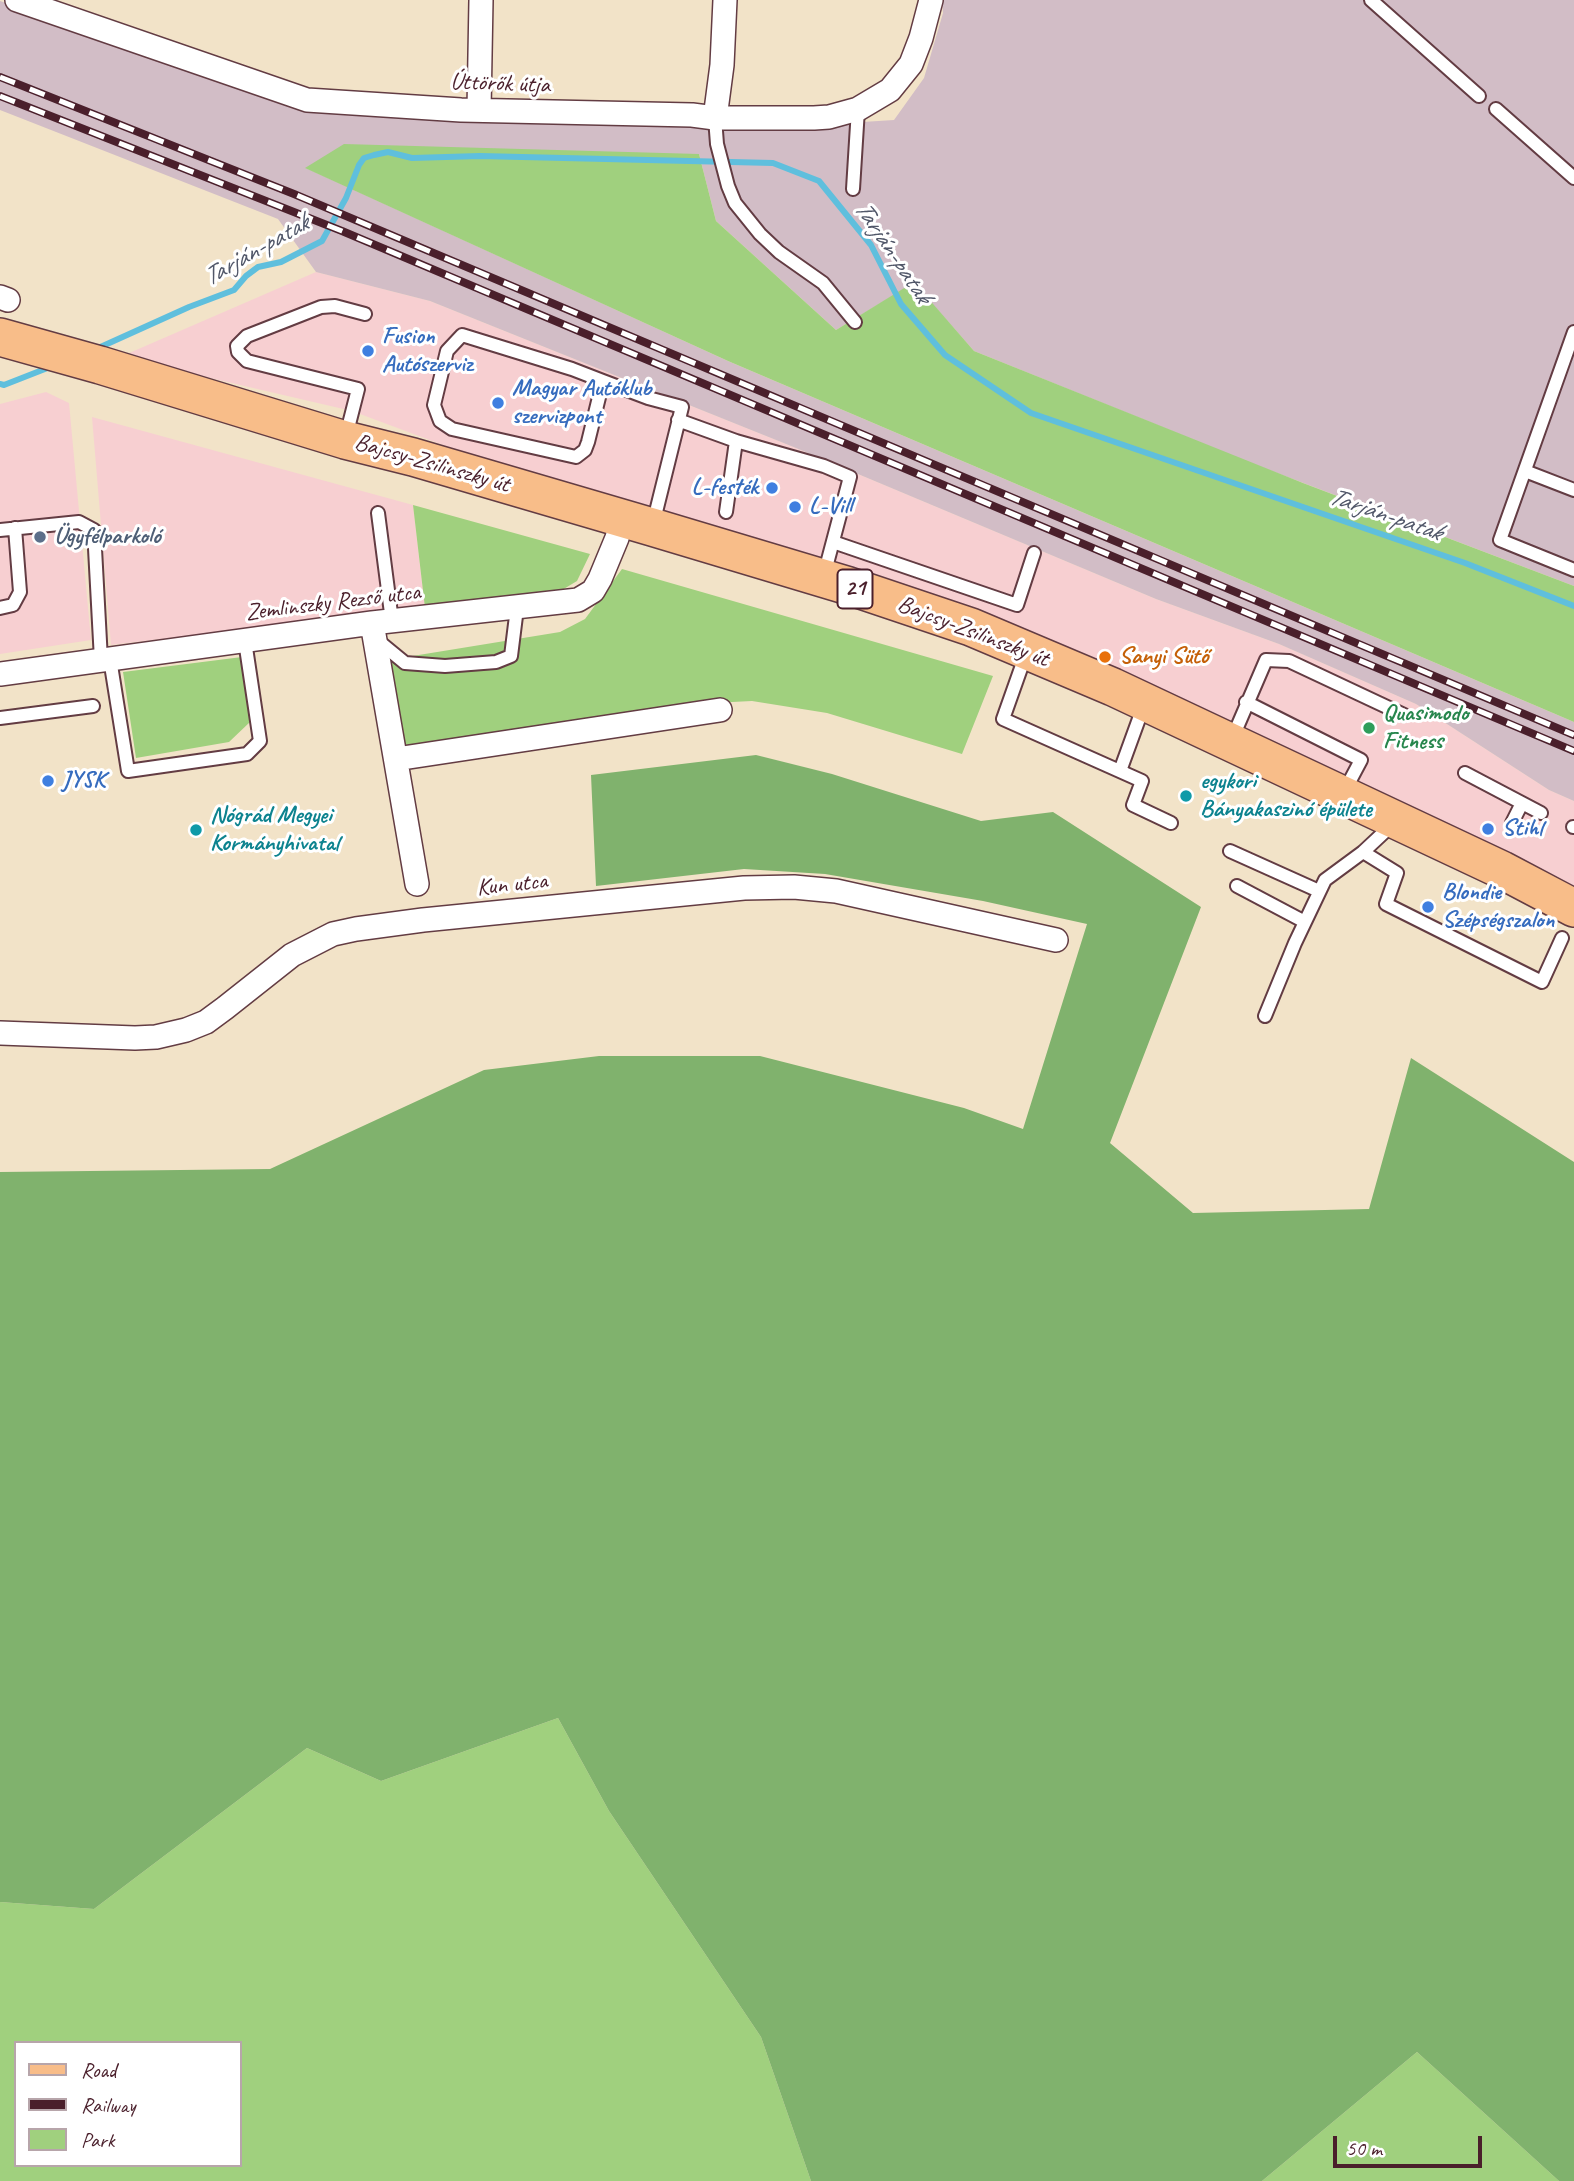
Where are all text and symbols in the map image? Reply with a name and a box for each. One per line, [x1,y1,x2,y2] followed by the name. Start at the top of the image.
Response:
[450,68,550,100] street label: Úttörők útja
[846,195,938,309] water label: Tarján-patak
[198,208,314,294] water label: Tarján-patak
[382,323,472,379] place label: Fusion Autószerviz
[360,343,376,359] marker: Fusion Autószerviz
[512,375,652,431] place label: Magyar Autóklub szervizpont
[490,395,506,411] marker: Magyar Autóklub szervizpont
[351,428,513,500] street label: Bajcsy-Zsilinszky út
[692,474,758,502] place label: L-festék
[764,480,780,496] marker: L-festék
[1325,481,1445,549] water label: Tarján-patak
[809,493,852,521] place label: L-Vill
[787,499,803,515] marker: L-Vill
[54,523,161,551] place label: Ügyfélparkoló
[32,529,48,545] marker: Ügyfélparkoló
[838,569,872,608] road number: 21
[244,578,422,628] street label: Zemlinszky Rezső utca
[893,590,1053,674] street label: Bajcsy-Zsilinszky út
[1119,643,1208,671] place label: Sanyi Sütő
[1097,649,1113,665] marker: Sanyi Sütő
[1383,700,1468,756] place label: Quasimodo Fitness
[1361,720,1377,736] marker: Quasimodo Fitness
[62,767,105,795] place label: JYSK
[1200,768,1372,824] place label: egykori Bányakaszinó épülete
[40,773,56,789] marker: JYSK
[1178,788,1194,804] marker: egykori Bányakaszinó épülete
[210,802,339,858] place label: Nógrád Megyei Kormányhivatal
[1502,815,1543,843] place label: Stihl
[1480,821,1496,837] marker: Stihl
[188,822,204,838] marker: Nógrád Megyei Kormányhivatal
[475,867,549,903] street label: Kun utca
[1442,879,1554,935] place label: Blondie Szépségszalon
[1420,899,1436,915] marker: Blondie Szépségszalon
[14,2041,242,2167] legend
[81,2057,116,2083] text: Road
[81,2092,135,2118] text: Railway
[1336,2122,1485,2166] scale bar
[81,2127,114,2153] text: Park
[1346,2135,1382,2161] text: 50 m

